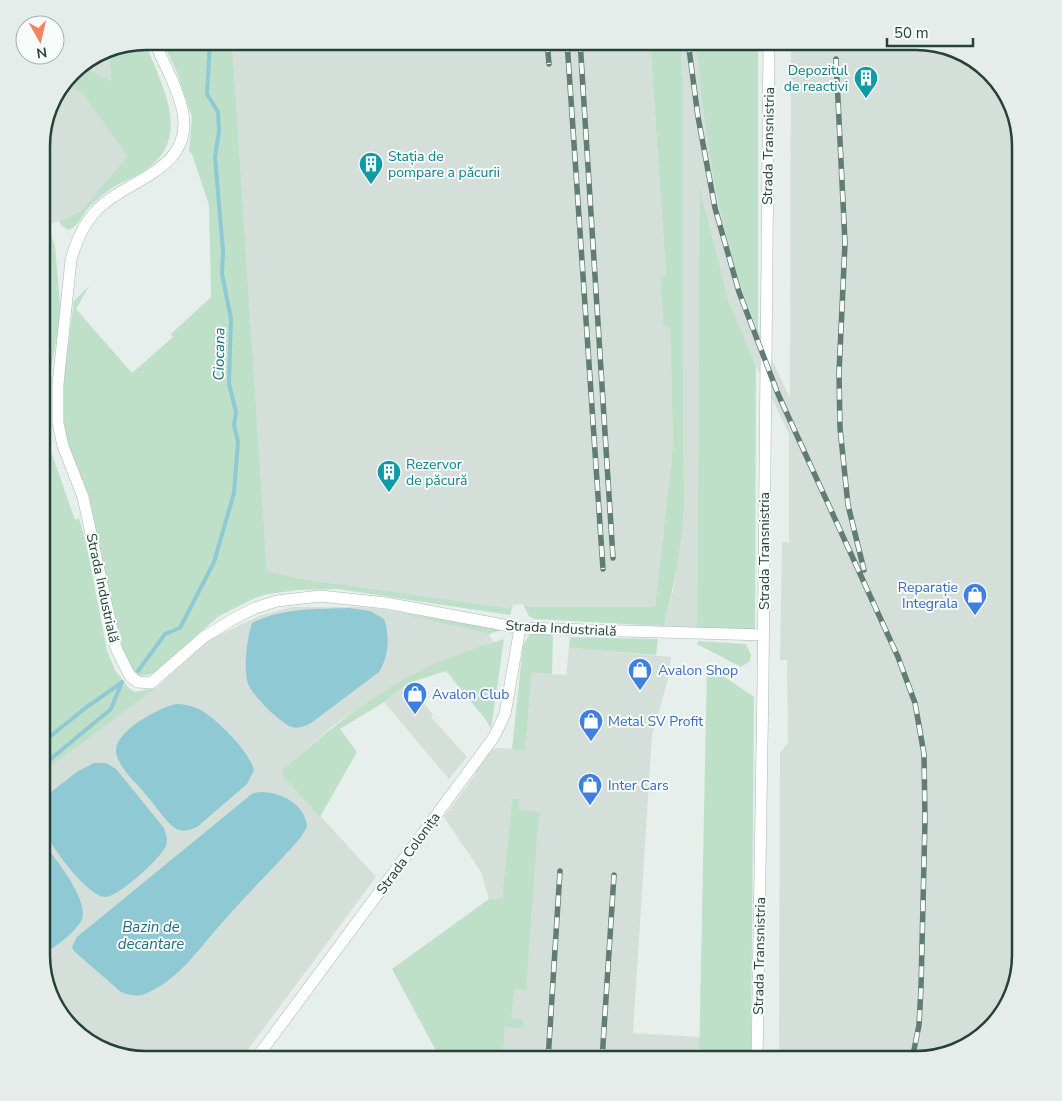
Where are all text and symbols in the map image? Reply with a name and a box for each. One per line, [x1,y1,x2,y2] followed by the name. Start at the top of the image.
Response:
[15,15,65,65] north arrow
[887,15,973,47] scale bar
[894,23,929,43] text: 50 m
[35,42,48,63] text: N
[784,61,849,96] place label: Depozitul de reaсtivi
[853,65,879,99] building icon: Depozitul de reaсtivi
[758,87,779,205] street label: Strada Transnistria
[388,147,500,182] place label: Stația de pompare a păcurii
[358,151,384,185] building icon: Stația de pompare a păcurii
[209,327,229,381] water label: Ciocana
[406,455,468,490] place label: Rezervor de păcură
[376,459,402,493] building icon: Rezervor de păcură
[755,492,774,610] street label: Strada Transnistria
[82,532,123,645] street label: Strada Industrială
[898,578,958,613] place label: Reparație Integrala
[962,582,988,616] shop icon: Reparație Integrala
[505,616,617,641] street label: Strada Industrială
[627,657,653,691] shop icon: Avalon Shop
[658,661,738,680] place label: Avalon Shop
[402,681,428,715] shop icon: Avalon Club
[432,685,509,704] place label: Avalon Club
[578,708,604,742] shop icon: Metal SV Profit
[608,712,703,731] place label: Metal SV Profit
[577,772,603,806] shop icon: Inter Cars
[608,776,669,795] place label: Inter Cars
[372,808,445,898] street label: Strada Colonița
[749,897,770,1015] street label: Strada Transnistria
[118,917,184,954] water label: Bazin de decantare

